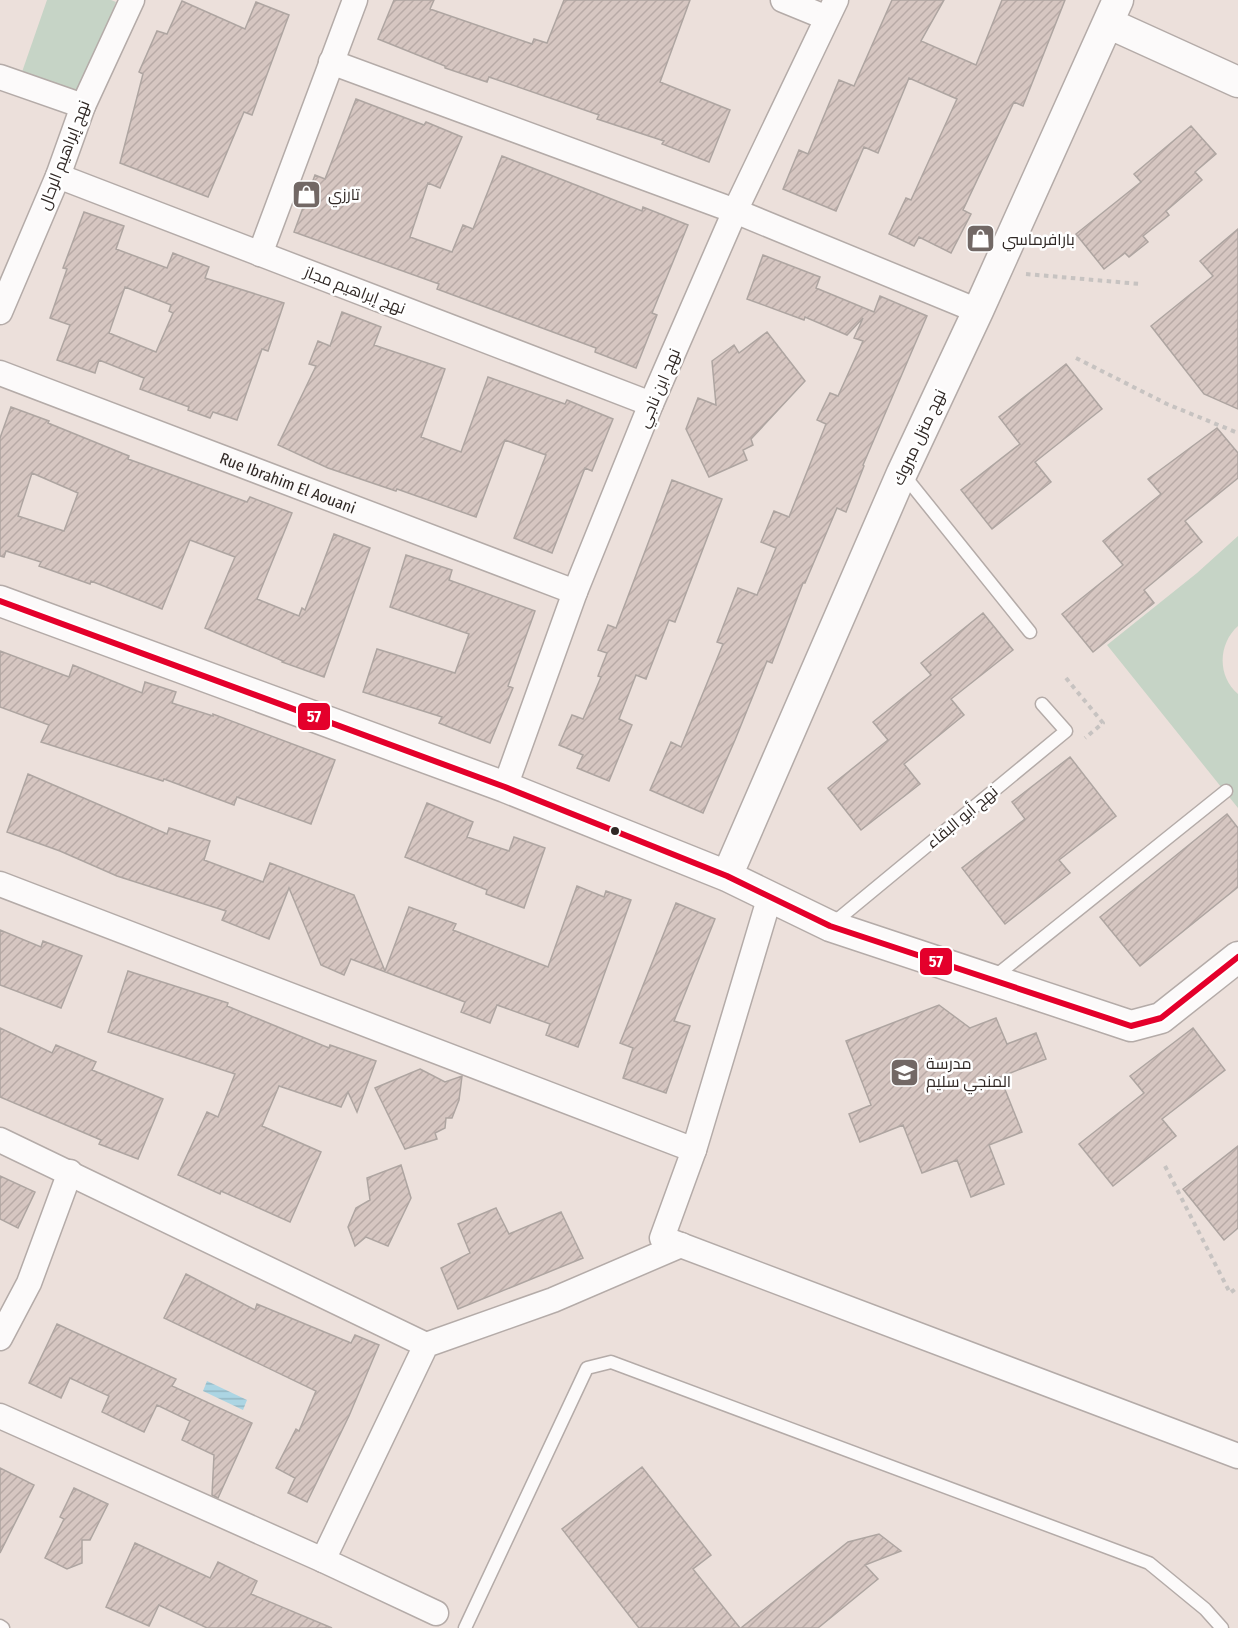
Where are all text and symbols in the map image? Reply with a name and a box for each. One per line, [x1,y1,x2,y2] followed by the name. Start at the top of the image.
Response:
[34,98,95,213] street label: نهج إبراهيم الرحال
[291,178,323,210] shop icon: تارزي
[328,185,360,208] place label: تارزي
[965,223,997,255] shop icon: بارافرماسي
[1002,230,1075,252] place label: بارافرماسي
[300,262,408,320] street label: نهج إبراهيم مجاز
[634,346,688,432] street label: نهج ابن ناجي
[888,386,951,489] street label: نهج منزل مبروك
[217,448,358,517] street label: Rue Ibrahim El Aouani
[297,702,331,731] line badge: 57
[307,707,321,726] text: 57
[922,782,1003,854] street label: نهج أبو البقاء
[609,825,621,837] unlabelled marker
[919,947,953,976] line badge: 57
[929,952,943,971] text: 57
[926,1054,1011,1095] place label: مدرسة المنجي سليم
[889,1056,921,1088] school or university icon: مدرسة المنجي سليم

